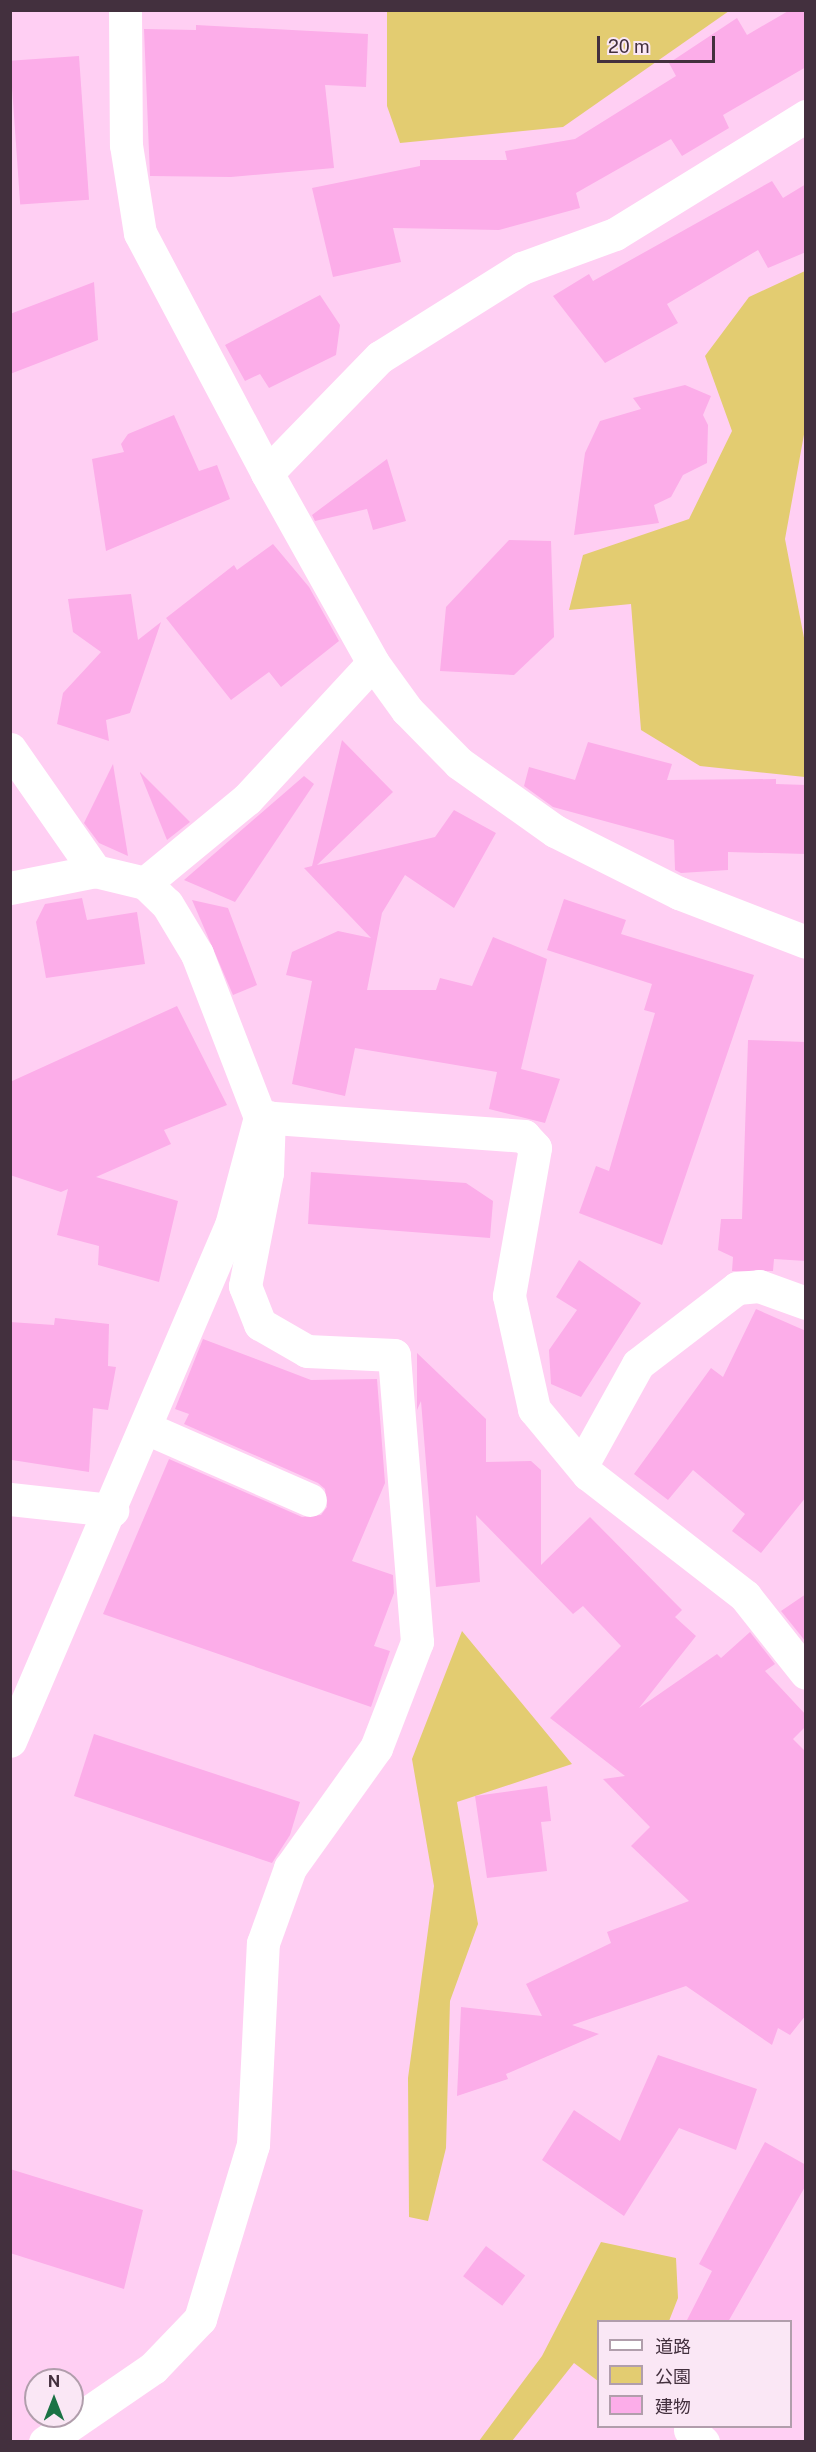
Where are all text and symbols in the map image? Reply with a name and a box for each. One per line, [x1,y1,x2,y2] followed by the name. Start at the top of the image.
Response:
[600,24,718,62] scale bar
[608,36,650,57] text: 20 m
[597,2320,792,2428] legend
[655,2336,691,2357] text: 道路
[655,2366,691,2387] text: 公園
[24,2368,84,2428] north arrow
[48,2372,60,2391] text: N
[655,2396,691,2417] text: 建物

